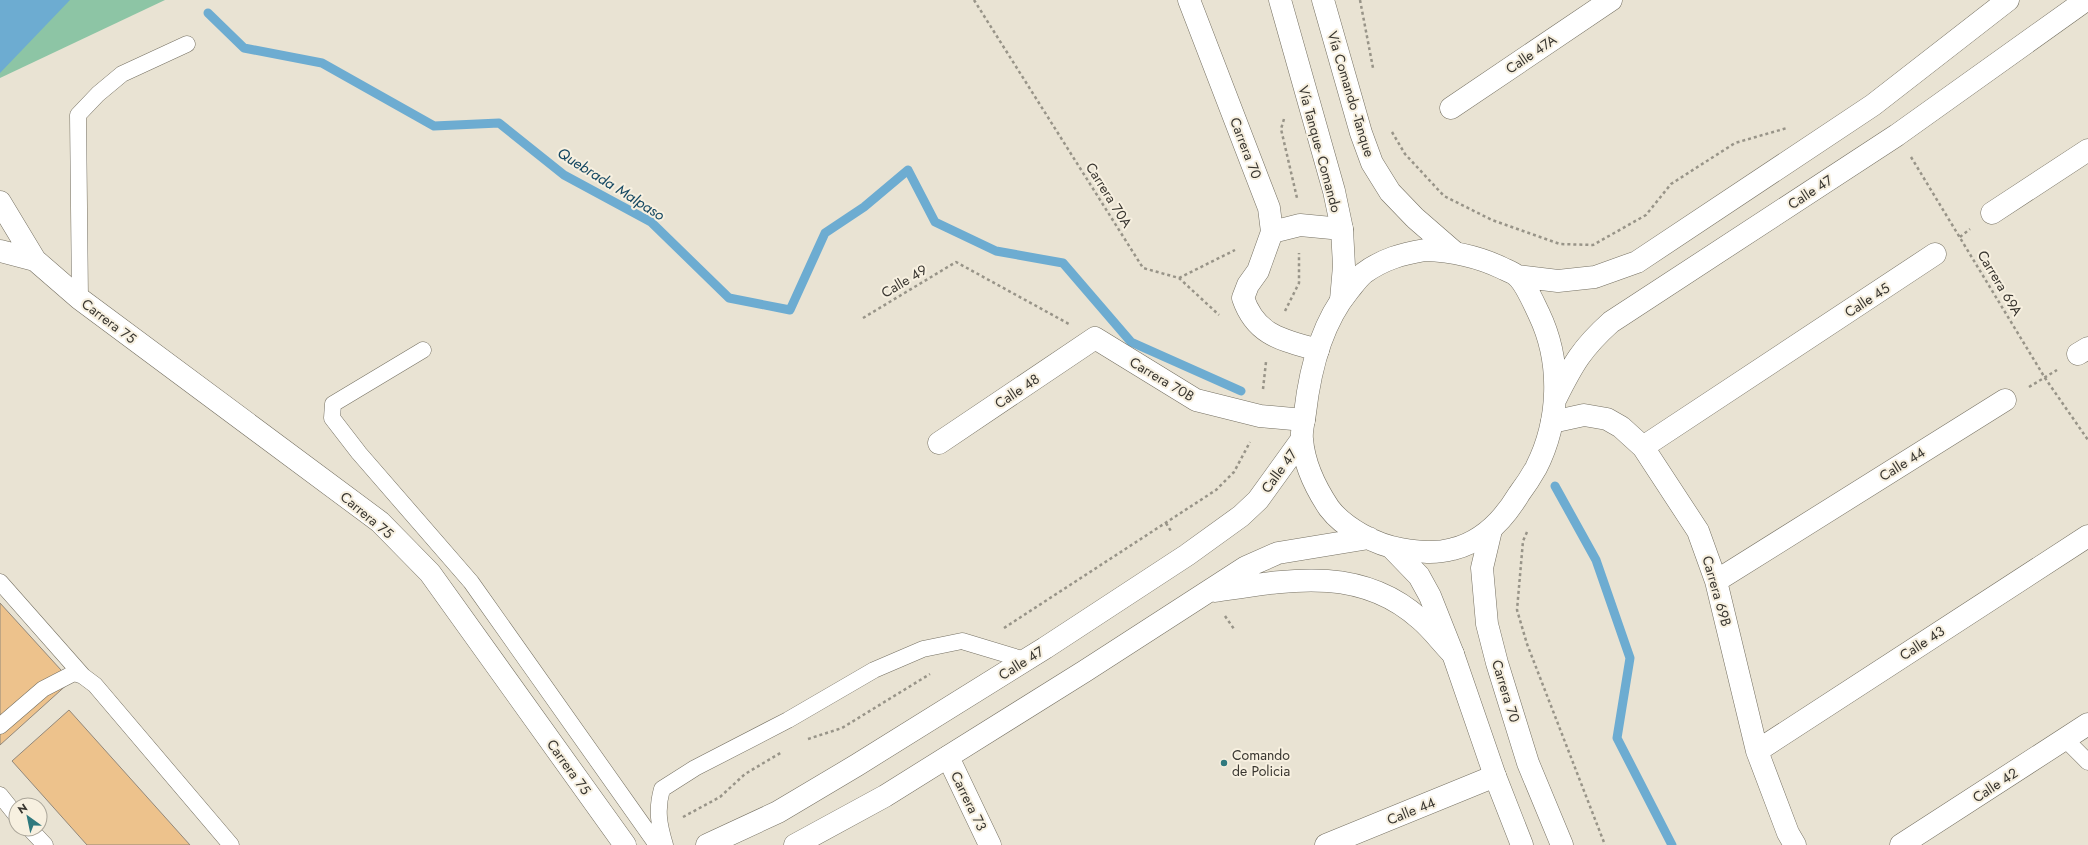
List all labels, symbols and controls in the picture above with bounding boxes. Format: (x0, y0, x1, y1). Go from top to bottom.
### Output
street label: Vía Comando -Tanque (1322, 29, 1380, 159)
street label: Calle 47A (1502, 29, 1561, 78)
street label: Vía Tanque- Comando (1293, 83, 1347, 215)
street label: Carrera 70 (1225, 114, 1267, 182)
water label: Quebrada Malpaso (553, 142, 669, 226)
street label: Carrera 70A (1081, 158, 1137, 232)
street label: Calle 47 (1784, 170, 1837, 214)
street label: Carrera 69A (1973, 247, 2028, 320)
street label: Calle 49 (877, 259, 931, 303)
street label: Calle 45 (1840, 278, 1894, 322)
street label: Carrera 75 (77, 294, 141, 348)
street label: Carrera 70B (1126, 352, 1198, 406)
street label: Calle 48 (991, 369, 1043, 413)
street label: Calle 44 (1875, 442, 1929, 486)
street label: Calle 47 (1256, 444, 1302, 497)
street label: Carrera 75 (336, 487, 398, 543)
street label: Carrera 69B (1697, 553, 1737, 629)
street label: Calle 43 (1896, 621, 1949, 665)
street label: Calle 47 (995, 641, 1048, 685)
street label: Carrera 70 (1487, 657, 1525, 725)
street label: Carrera 75 (542, 735, 596, 799)
place label: Comando de Policia (1232, 745, 1290, 781)
marker: Comando de Policia (1219, 758, 1229, 768)
street label: Calle 42 (1968, 763, 2022, 807)
street label: Carrera 73 (946, 768, 992, 834)
street label: Calle 44 (1384, 792, 1438, 830)
north arrow (8, 797, 48, 837)
text: N (15, 800, 31, 818)

